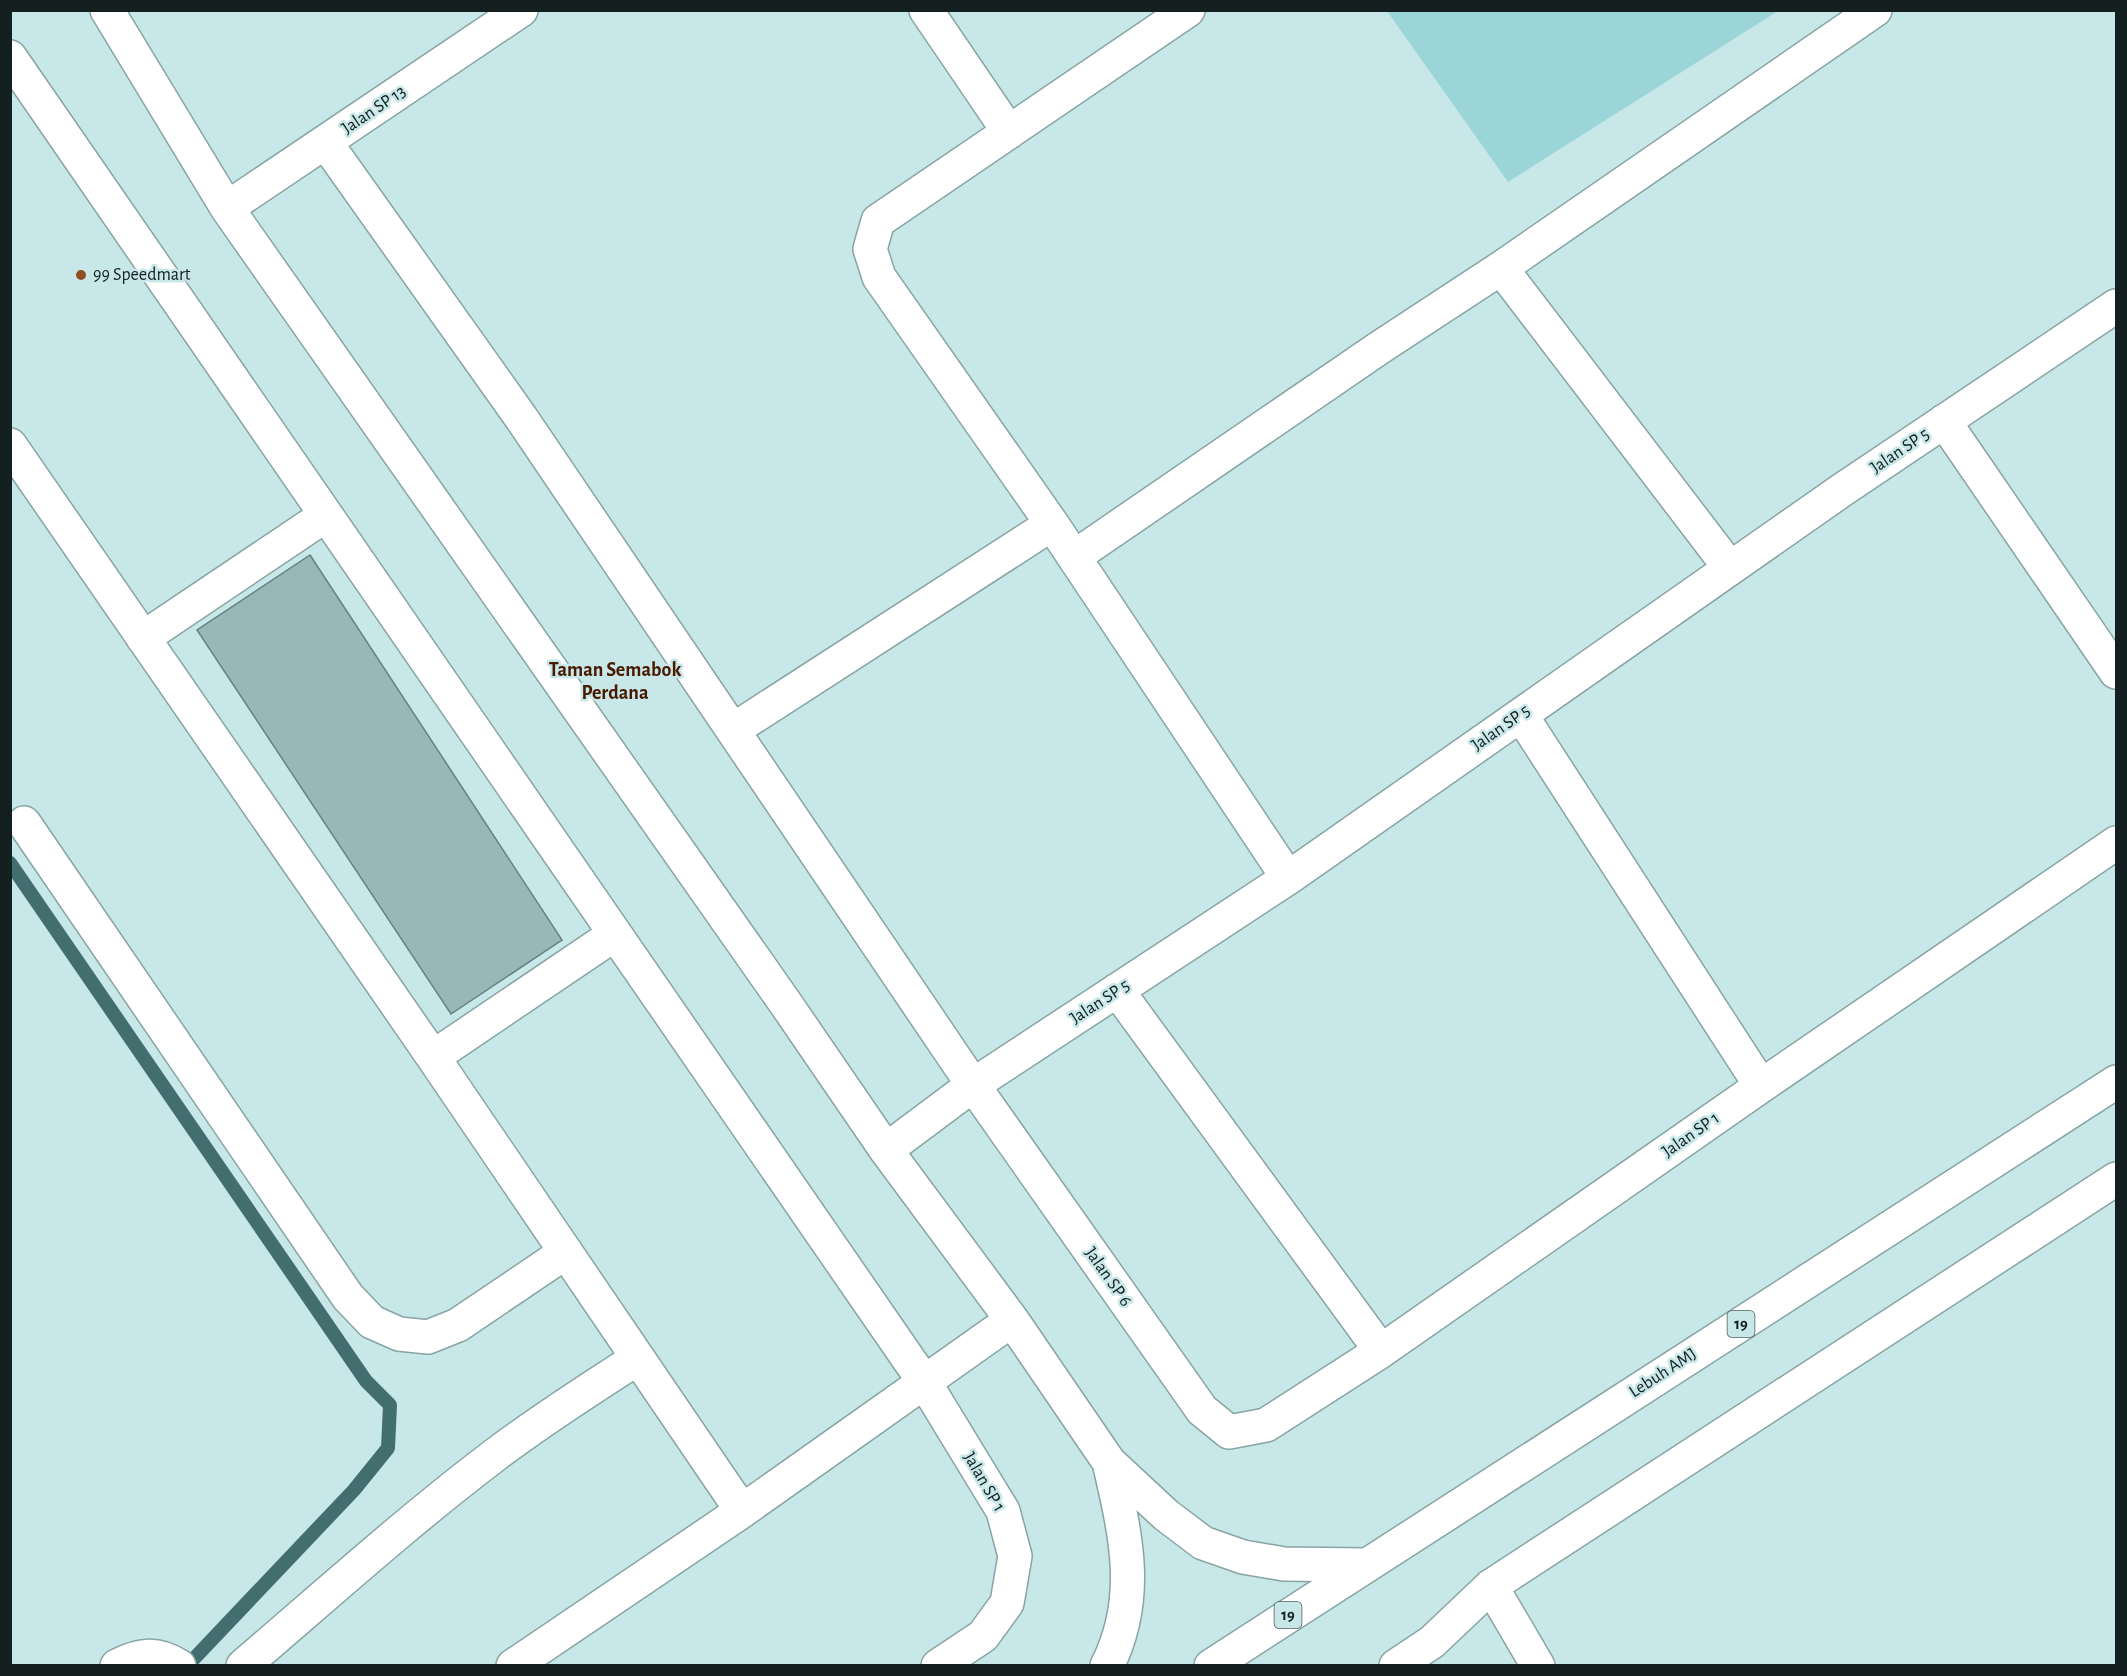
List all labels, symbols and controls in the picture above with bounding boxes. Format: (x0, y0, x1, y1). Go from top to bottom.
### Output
street label: Jalan SP 13 (339, 82, 409, 138)
place label: 99 Speedmart (93, 266, 191, 284)
marker: 99 Speedmart (74, 268, 88, 282)
street label: Jalan SP 5 (1867, 425, 1933, 477)
district label: Taman Semabok Perdana (549, 660, 681, 703)
street label: Jalan SP 5 (1469, 701, 1533, 755)
street label: Jalan SP 5 (1067, 976, 1133, 1028)
street label: Jalan SP 1 (1659, 1109, 1723, 1161)
street label: Jalan SP 6 (1081, 1244, 1135, 1310)
road number: 19 (1728, 1311, 1754, 1337)
street label: Lebuh AMJ (1626, 1345, 1700, 1401)
street label: Jalan SP 1 (960, 1449, 1008, 1515)
road number: 19 (1274, 1602, 1302, 1628)

